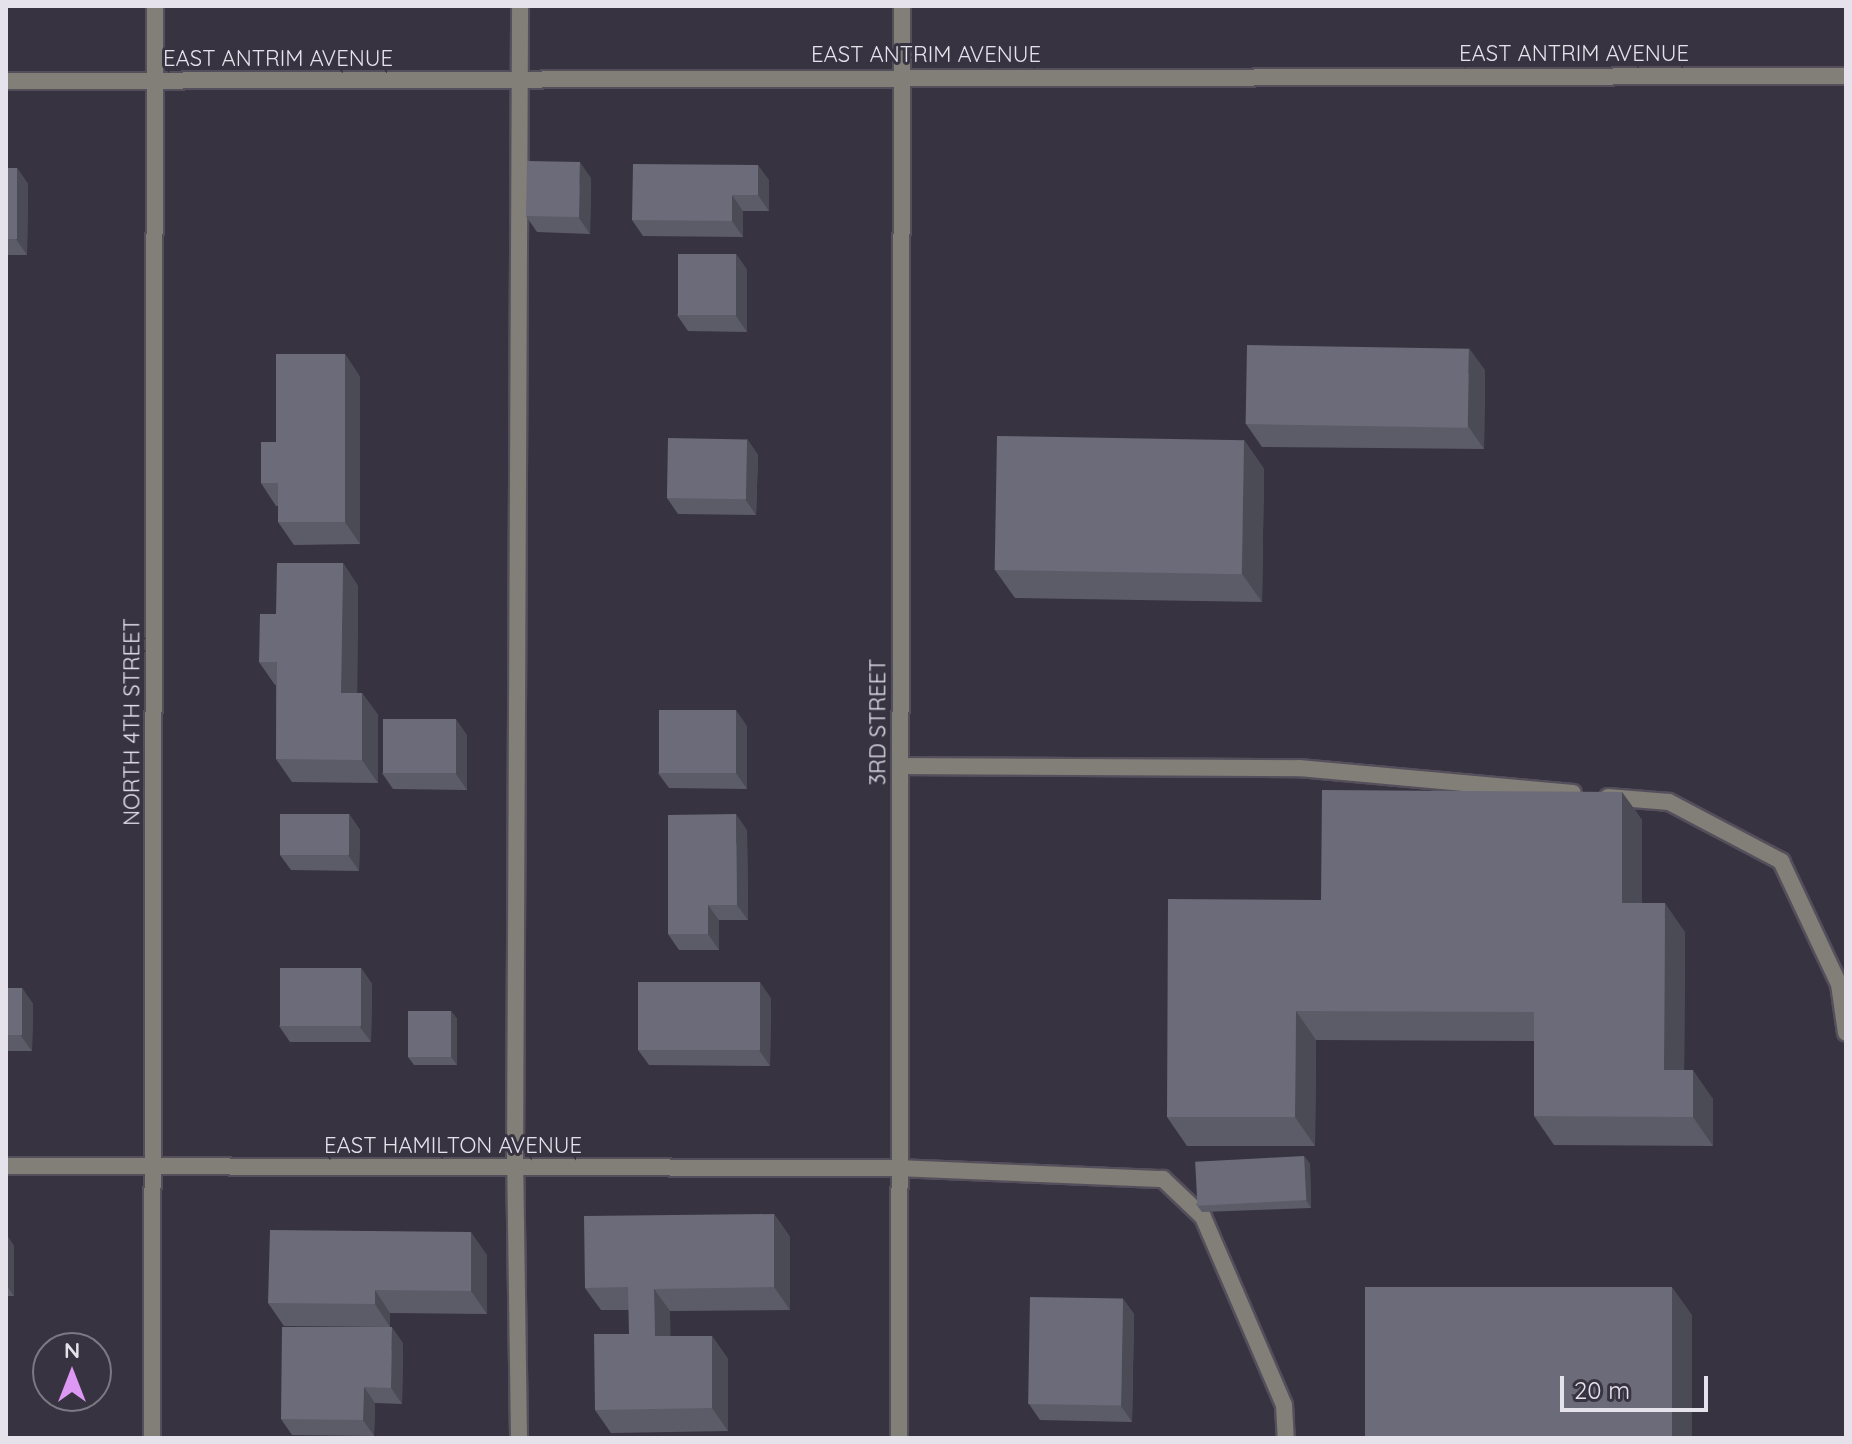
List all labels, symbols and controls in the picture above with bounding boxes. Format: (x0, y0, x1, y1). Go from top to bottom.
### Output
street label: EAST ANTRIM AVENUE (1459, 41, 1689, 67)
street label: EAST ANTRIM AVENUE (811, 42, 1041, 68)
street label: EAST ANTRIM AVENUE (163, 46, 393, 72)
street label: NORTH 4TH STREET (119, 618, 145, 826)
street label: 3RD STREET (865, 659, 891, 785)
street label: EAST HAMILTON AVENUE (324, 1133, 582, 1159)
north arrow (32, 1332, 112, 1412)
text: N (64, 1336, 80, 1364)
scale bar (1564, 1360, 1712, 1410)
text: 20 m (1574, 1375, 1630, 1405)

